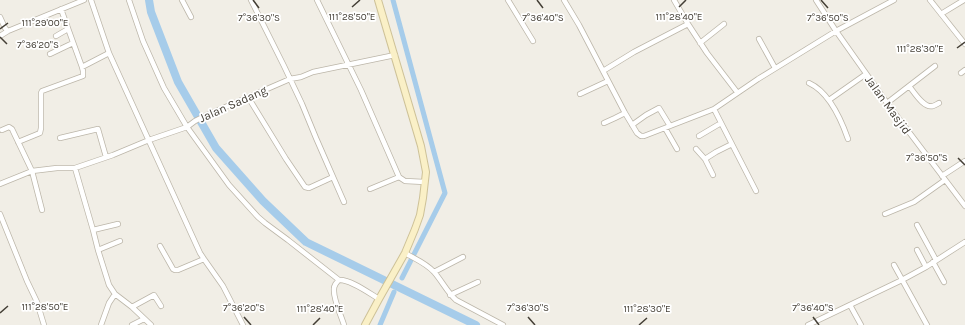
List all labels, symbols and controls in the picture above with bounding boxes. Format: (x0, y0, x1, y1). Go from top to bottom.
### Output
text: 111°28'50"E (329, 11, 375, 23)
text: 111°28'40"E (656, 11, 702, 23)
text: 7°36'30"S (238, 12, 280, 24)
text: 7°36'40"S (522, 12, 564, 24)
text: 7°36'50"S (807, 12, 849, 24)
text: 111°29'00"E (22, 17, 68, 29)
text: 7°36'20"S (17, 39, 59, 51)
text: 111°28'30"E (896, 43, 944, 55)
street label: Jalan Masjid (862, 73, 914, 137)
street label: Jalan Sadang (197, 83, 269, 125)
text: 7°36'50"S (906, 152, 948, 164)
text: 111°28'50"E (22, 301, 68, 313)
text: 7°36'20"S (223, 302, 265, 314)
text: 7°36'30"S (507, 302, 549, 314)
text: 7°36'40"S (792, 302, 834, 314)
text: 111°28'40"E (297, 303, 343, 315)
text: 111°28'30"E (623, 303, 671, 315)

